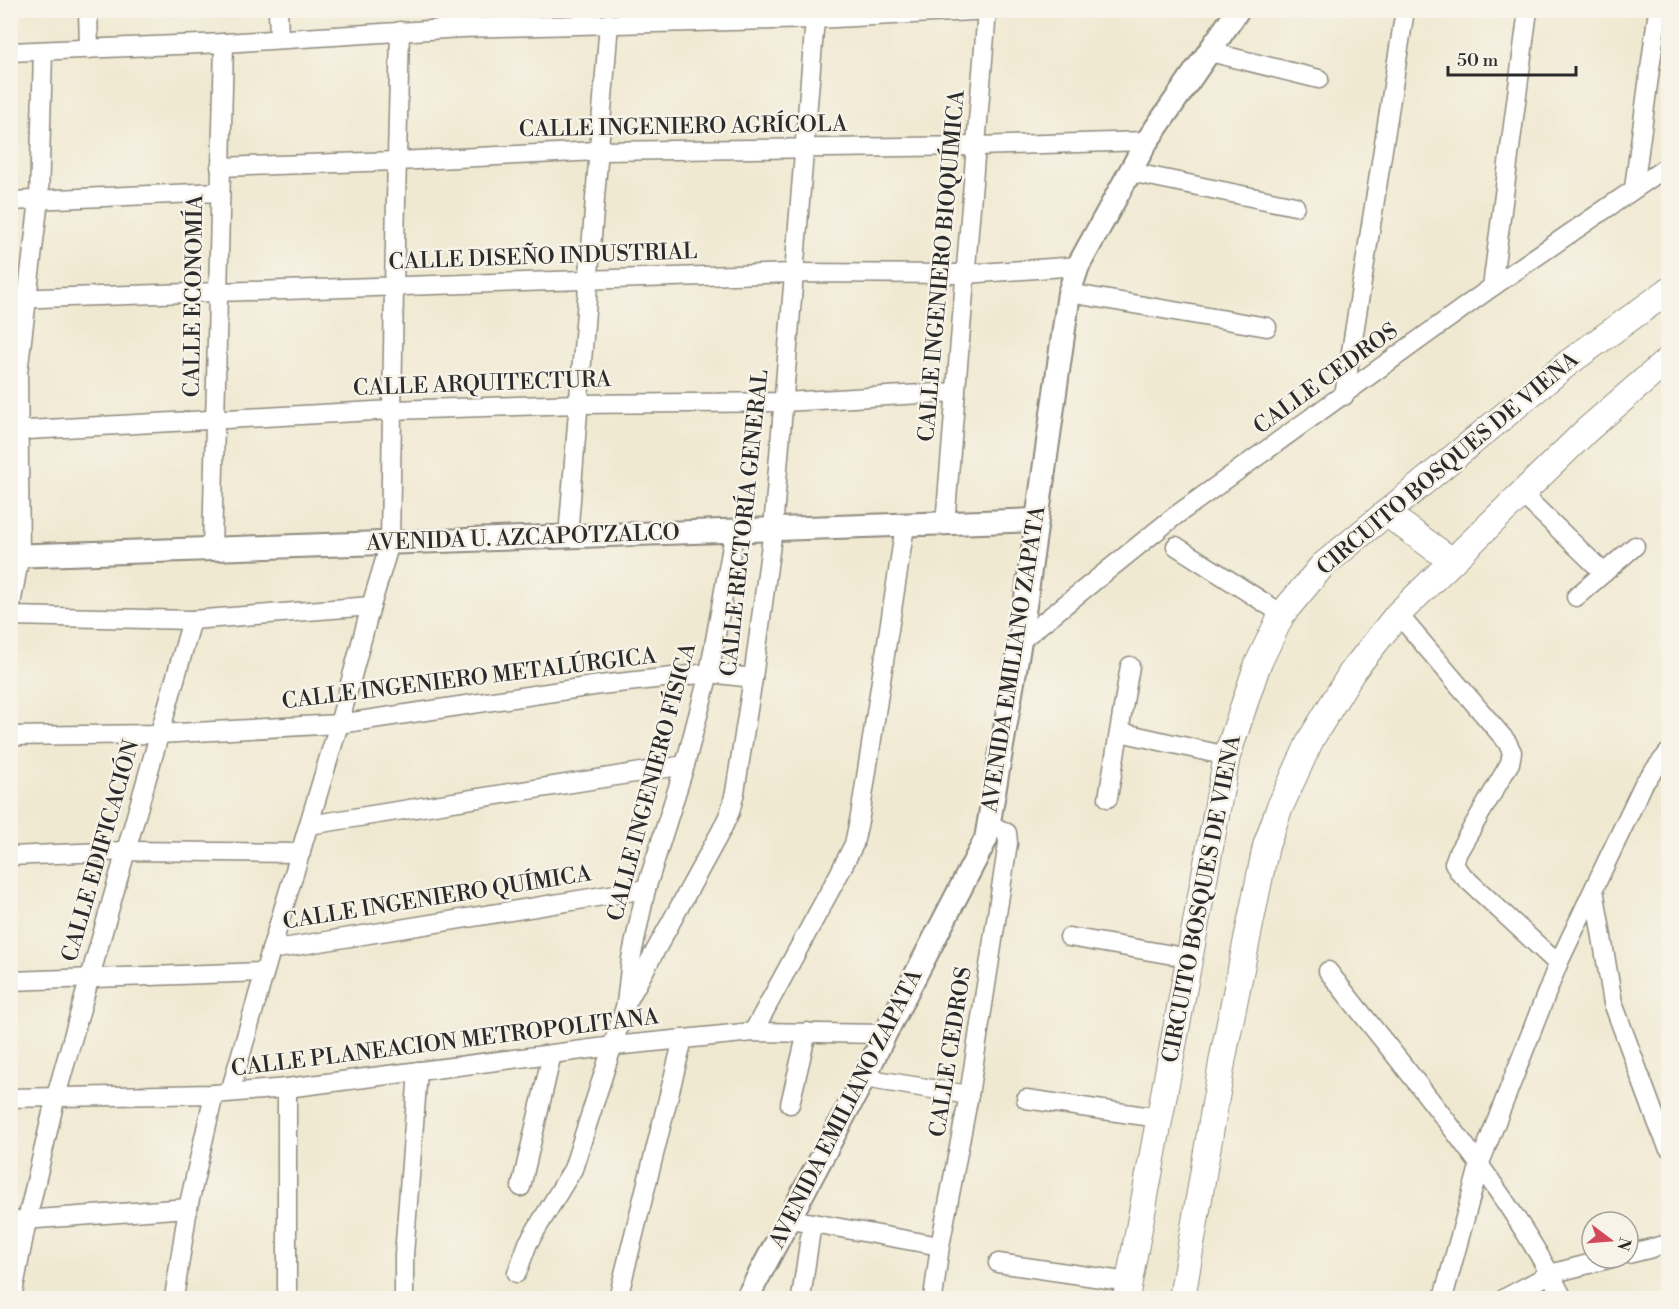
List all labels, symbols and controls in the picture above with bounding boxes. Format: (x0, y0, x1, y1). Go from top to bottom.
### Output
scale bar (1448, 39, 1576, 77)
text: 50 m (1457, 49, 1499, 72)
street label: CALLE INGENIERO BIOQUÍMICA (912, 88, 971, 443)
street label: CALLE INGENIERO AGRÍCOLA (519, 110, 848, 143)
street label: CALLE ECONOMÍA (178, 194, 209, 398)
street label: CALLE DISEÑO INDUSTRIAL (388, 237, 698, 276)
street label: CALLE CEDROS (1249, 318, 1403, 440)
street label: CIRCUITO BOSQUES DE VIENA (1312, 346, 1585, 581)
street label: CALLE ARQUITECTURA (353, 366, 612, 402)
street label: CALLE RECTORÍA GENERAL (714, 368, 775, 678)
street label: AVENIDA EMILIANO ZAPATA (976, 503, 1052, 815)
street label: AVENIDA U. AZCAPOTZALCO (365, 519, 680, 557)
street label: CALLE INGENIERO FÍSICA (601, 639, 702, 924)
street label: CALLE INGENIERO METALÚRGICA (280, 641, 659, 715)
street label: CIRCUITO BOSQUES DE VIENA (1157, 732, 1247, 1065)
street label: CALLE EDIFICACIÓN (54, 736, 146, 965)
street label: CALLE INGENIERO QUÍMICA (281, 859, 594, 936)
street label: AVENIDA EMILIANO ZAPATA (763, 964, 929, 1254)
street label: CALLE CEDROS (924, 965, 978, 1139)
street label: CALLE PLANEACION METROPOLITANA (230, 1003, 661, 1083)
north arrow (1580, 1210, 1640, 1270)
text: N (1612, 1235, 1635, 1253)

